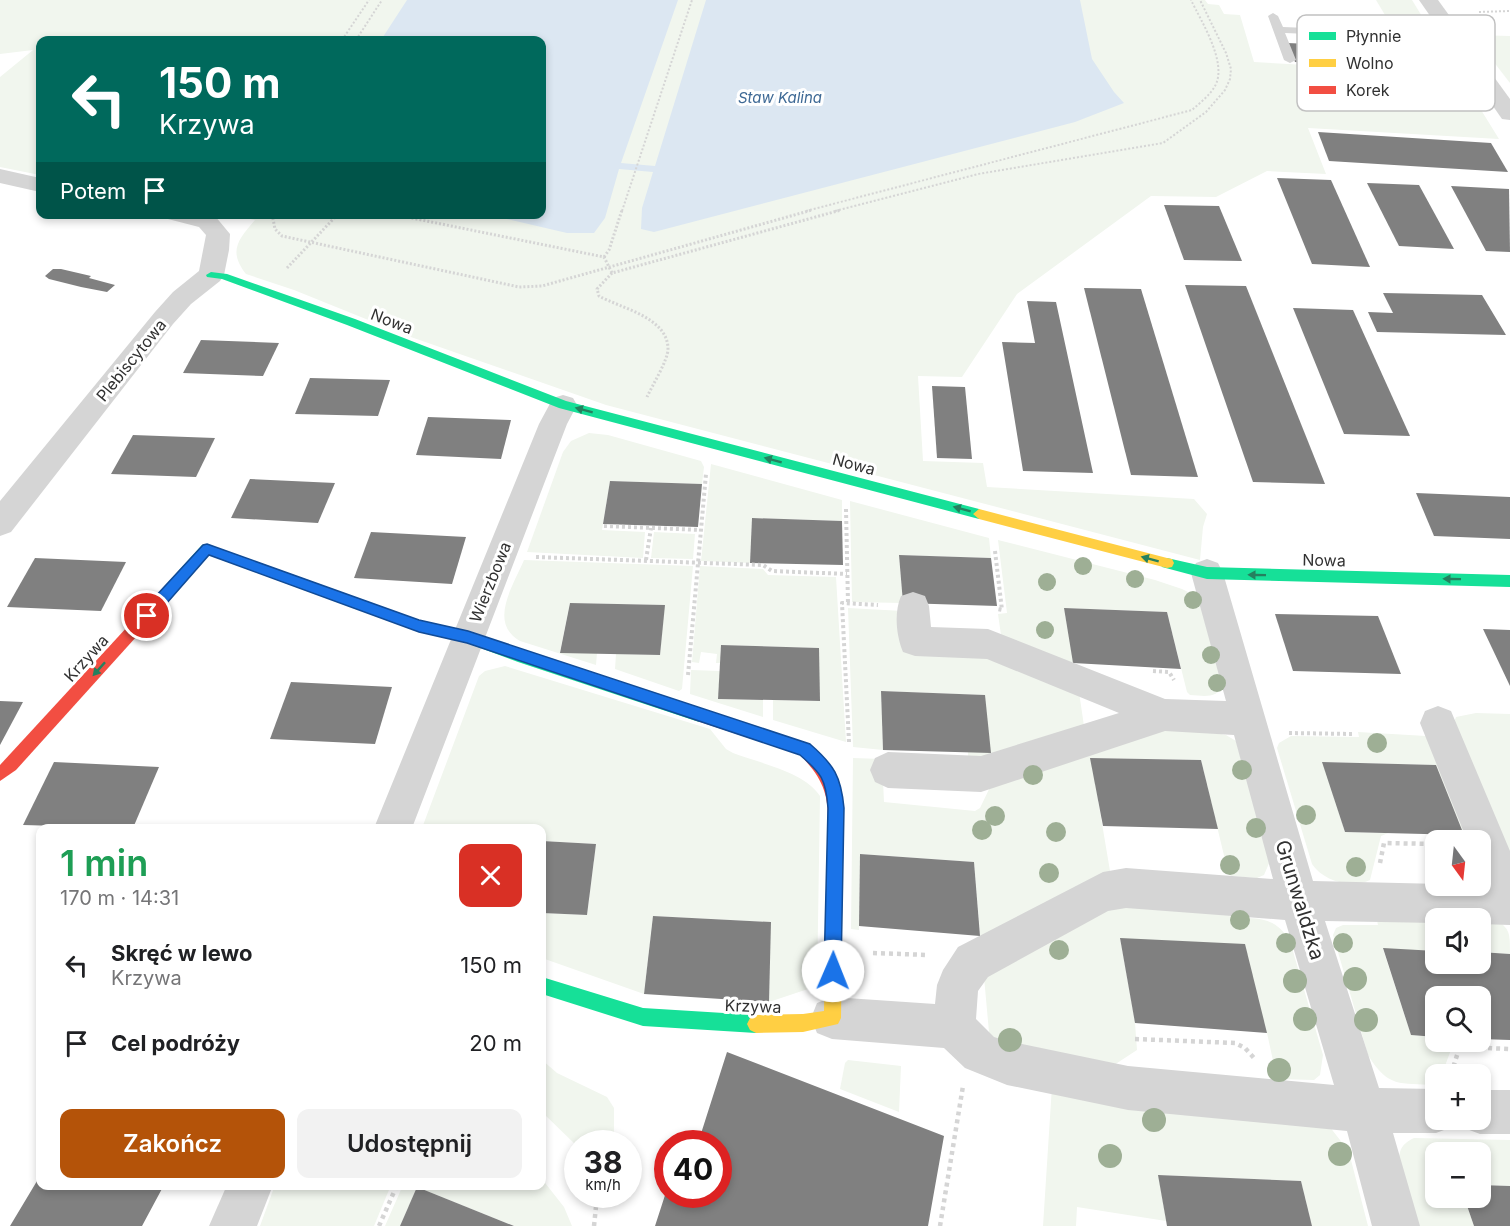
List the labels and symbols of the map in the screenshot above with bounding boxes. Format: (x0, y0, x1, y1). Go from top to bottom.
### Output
legend (1297, 15, 1495, 111)
text: Płynnie (1346, 26, 1401, 46)
text: Wolno (1346, 53, 1393, 73)
text: Korek (1346, 80, 1390, 100)
water label: Staw Kalina (738, 88, 822, 107)
street label: Nowa (368, 304, 416, 338)
street label: Plebiscytowa (92, 315, 170, 405)
one-way arrow (575, 405, 594, 415)
street label: Nowa (830, 449, 878, 479)
one-way arrow (764, 454, 782, 464)
one-way arrow (952, 504, 971, 514)
street label: Wierzbowa (465, 539, 515, 625)
street label: Nowa (1302, 550, 1346, 570)
one-way arrow (1141, 553, 1159, 563)
one-way arrow (1247, 570, 1266, 579)
one-way arrow (1442, 575, 1461, 584)
pin (121, 590, 172, 641)
street label: Krzywa (60, 630, 112, 686)
one-way arrow (93, 661, 106, 676)
north arrow (1425, 830, 1491, 896)
street label: Grunwaldzka (1270, 837, 1330, 963)
position arrow (801, 939, 865, 1003)
street label: Krzywa (724, 995, 782, 1017)
speed limit sign: 40 (654, 1130, 732, 1208)

